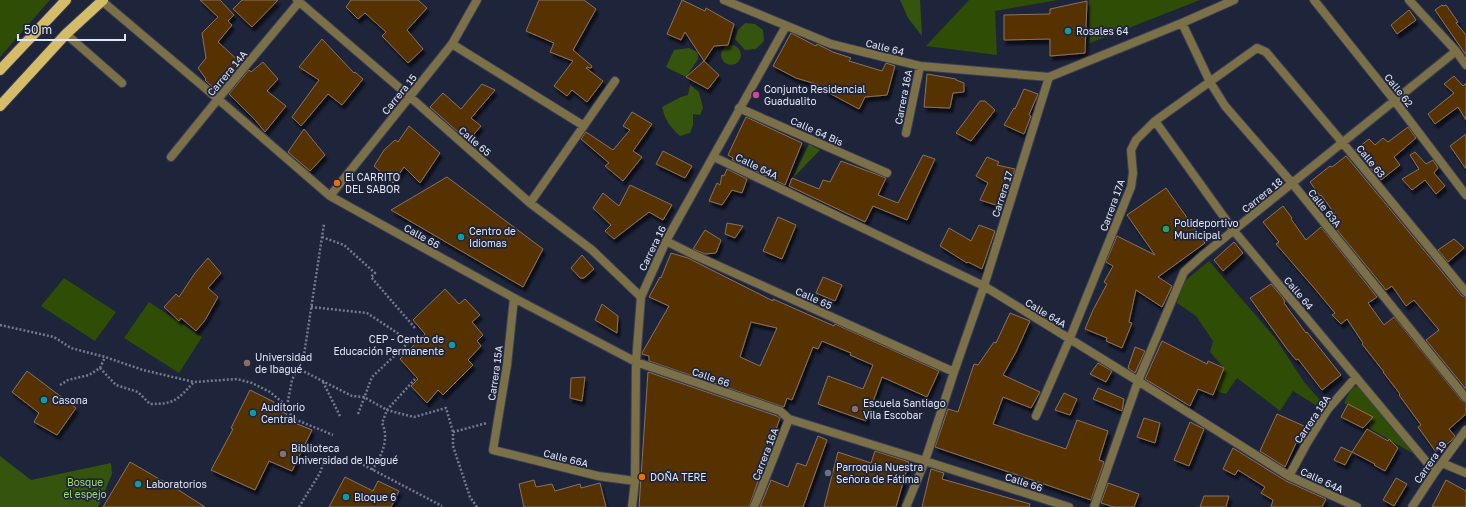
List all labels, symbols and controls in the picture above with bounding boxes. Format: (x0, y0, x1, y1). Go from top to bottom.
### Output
scale bar (18, 16, 125, 42)
text: 50 m (24, 22, 52, 37)
place label: Rosales 64 (1076, 25, 1129, 37)
marker: Rosales 64 (1063, 26, 1073, 36)
street label: Calle 64 (865, 36, 905, 58)
street label: Carrera 14A (205, 48, 250, 98)
street label: Carrera 16A (892, 68, 914, 125)
street label: Carrera 15 (379, 71, 419, 117)
street label: Calle 62 (1382, 71, 1416, 109)
place label: Conjunto Residencial Guadualito (764, 83, 866, 107)
marker: Conjunto Residencial Guadualito (751, 90, 761, 100)
street label: Calle 64 Bis (789, 114, 845, 148)
street label: Calle 65 (456, 124, 494, 158)
street label: Calle 63 (1354, 142, 1388, 180)
street label: Calle 64A (734, 151, 781, 182)
street label: Carrera 17 (989, 169, 1015, 219)
place label: El CARRITO DEL SABOR (345, 171, 400, 195)
street label: Carrera 18 (1239, 175, 1285, 215)
street label: Carrera 17A (1097, 177, 1127, 233)
marker: El CARRITO DEL SABOR (332, 178, 342, 188)
street label: Calle 63A (1306, 186, 1344, 230)
place label: Polideportivo Municipal (1174, 217, 1239, 241)
street label: Calle 66 (402, 221, 442, 251)
street label: Carrera 16 (636, 223, 668, 273)
marker: Polideportivo Municipal (1161, 224, 1171, 234)
place label: Centro de Idiomas (469, 225, 516, 249)
marker: Centro de Idiomas (456, 232, 466, 242)
street label: Calle 64 (1282, 274, 1316, 312)
street label: Calle 65 (794, 285, 834, 311)
street label: Calle 64A (1023, 296, 1069, 330)
place label: CEP - Centro de Educación Permanente (333, 333, 444, 357)
marker: CEP - Centro de Educación Permanente (447, 340, 457, 350)
street label: Carrera 15A (485, 345, 505, 401)
place label: Universidad de Ibagué (255, 351, 312, 375)
marker: Universidad de Ibagué (242, 358, 252, 368)
street label: Calle 66 (691, 365, 731, 389)
street label: Carrera 18A (1291, 392, 1333, 445)
place label: Casona (52, 394, 88, 406)
marker: Casona (39, 395, 49, 405)
place label: Escuela Santiago Vila Escobar (863, 397, 946, 421)
place label: Auditorio Central (261, 401, 305, 425)
marker: Escuela Santiago Vila Escobar (850, 404, 860, 414)
marker: Auditorio Central (248, 408, 258, 418)
street label: Carrera 16A (749, 426, 781, 482)
street label: Carrera 19 (1411, 439, 1449, 485)
place label: Biblioteca Universidad de Ibagué (291, 442, 398, 466)
street label: Calle 66A (542, 447, 590, 469)
marker: Biblioteca Universidad de Ibagué (278, 449, 288, 459)
place label: Parroquia Nuestra Señora de Fátima (836, 461, 923, 485)
street label: Calle 64A (1299, 465, 1346, 495)
marker: Parroquia Nuestra Señora de Fátima (823, 468, 833, 478)
street label: Calle 66 (1004, 470, 1044, 494)
place label: DOÑA TERE (650, 471, 706, 483)
marker: DOÑA TERE (637, 472, 647, 482)
park label: Bosque el espejo (63, 476, 107, 500)
place label: Laboratorios (146, 478, 207, 490)
marker: Laboratorios (133, 479, 143, 489)
place label: Bloque 6 (354, 491, 396, 503)
marker: Bloque 6 (341, 492, 351, 502)

